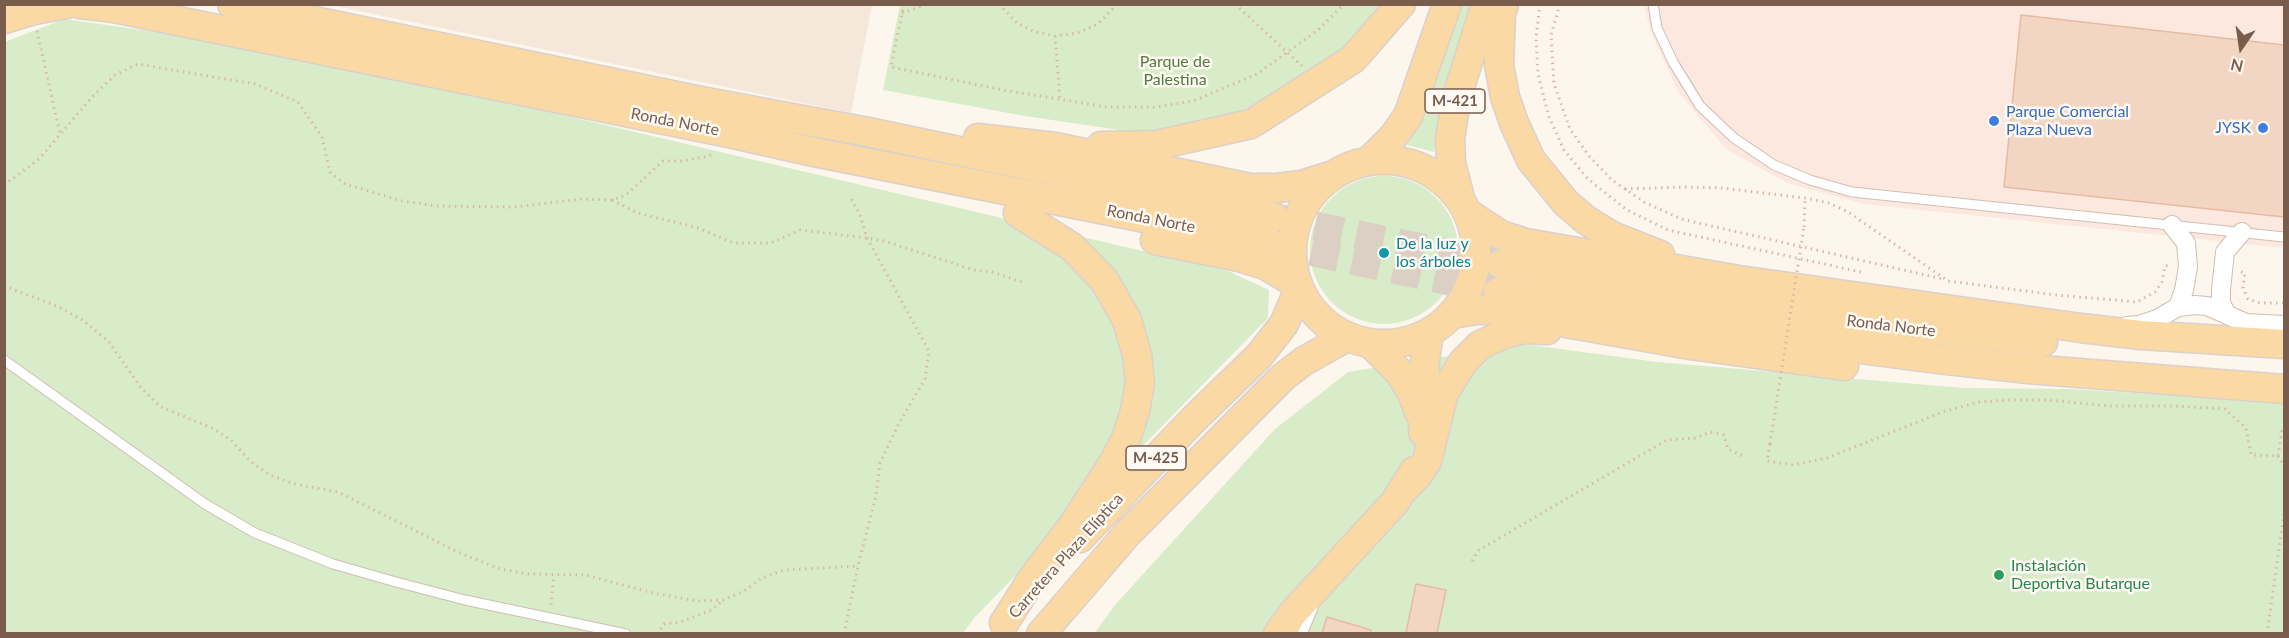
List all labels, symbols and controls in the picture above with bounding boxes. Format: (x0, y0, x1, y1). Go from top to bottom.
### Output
north arrow (2211, 18, 2271, 78)
park label: Parque de Palestina (1140, 52, 1210, 90)
text: N (2229, 55, 2245, 77)
road number: M-421 (1425, 89, 1485, 113)
place label: Parque Comercial Plaza Nueva (2006, 102, 2129, 140)
street label: Ronda Norte (629, 104, 721, 140)
marker: Parque Comercial Plaza Nueva (1987, 114, 2001, 128)
place label: JYSK (2215, 118, 2251, 138)
marker: JYSK (2256, 121, 2270, 135)
street label: Ronda Norte (1105, 201, 1197, 237)
place label: De la luz y los árboles (1396, 234, 1471, 272)
marker: De la luz y los árboles (1377, 246, 1391, 260)
street label: Ronda Norte (1845, 311, 1937, 341)
road number: M-425 (1126, 446, 1186, 470)
street label: Carretera Plaza Elíptica (1005, 489, 1127, 623)
place label: Instalación Deportiva Butarque (2011, 556, 2150, 594)
marker: Instalación Deportiva Butarque (1992, 568, 2006, 582)

